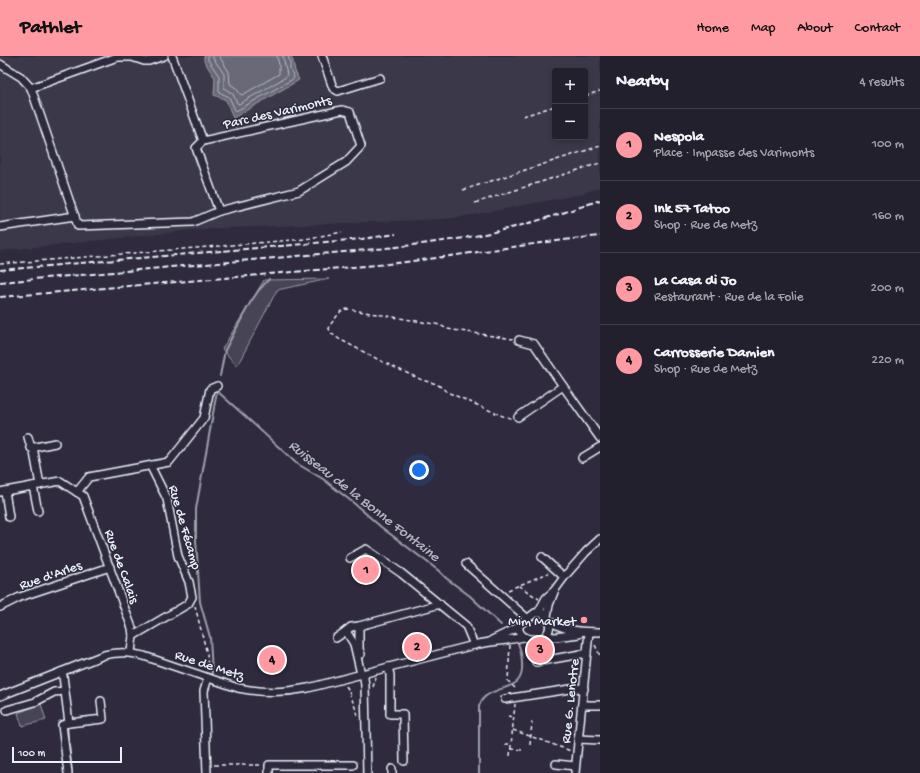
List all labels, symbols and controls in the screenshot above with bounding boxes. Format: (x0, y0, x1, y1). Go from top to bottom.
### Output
text: Pathlet (20, 17, 81, 40)
text: Home (697, 20, 729, 37)
text: Map (751, 20, 775, 37)
text: About (797, 20, 833, 37)
text: Contact (855, 20, 900, 37)
map controls (552, 68, 588, 140)
button: + (552, 68, 588, 104)
text: Nearby (616, 72, 669, 92)
text: 4 results (860, 75, 904, 90)
street label: Parc des Varimonts (221, 93, 334, 134)
button: − (552, 104, 588, 140)
text: Nespola (654, 128, 704, 146)
text: 1 (626, 137, 632, 152)
text: 100 m (872, 137, 904, 152)
text: Place · Impasse des Varimonts (654, 146, 814, 161)
text: Ink 57 Tatoo (654, 200, 730, 218)
text: 2 (626, 209, 632, 224)
text: 160 m (872, 209, 904, 224)
text: Shop · Rue de Metz (654, 218, 757, 233)
text: La Casa di Jo (654, 272, 737, 290)
text: 3 (626, 281, 632, 296)
text: 200 m (871, 281, 904, 296)
text: Restaurant · Rue de la Folie (654, 290, 804, 305)
text: Carrosserie Damien (654, 344, 774, 362)
text: 4 (626, 353, 632, 368)
text: 220 m (872, 353, 904, 368)
text: Shop · Rue de Metz (654, 362, 757, 377)
water label: Ruisseau de la Bonne Fontaine (284, 437, 444, 567)
your location (409, 460, 429, 480)
street label: Rue de Fécamp (163, 484, 204, 572)
street label: Rue de Calais (99, 527, 142, 607)
pin: 1 (353, 555, 379, 585)
street label: Rue d'Arles (17, 557, 85, 595)
place label: Mim Market (508, 614, 577, 631)
marker: Mim Market (579, 615, 589, 625)
pin: 2 (404, 632, 430, 662)
pin: 3 (527, 635, 553, 665)
pin: 4 (259, 645, 285, 675)
street label: Rue de Metz (172, 647, 247, 686)
street label: Rue G. Lenotre (559, 657, 584, 744)
scale bar (12, 745, 122, 764)
text: 100 m (18, 748, 45, 760)

